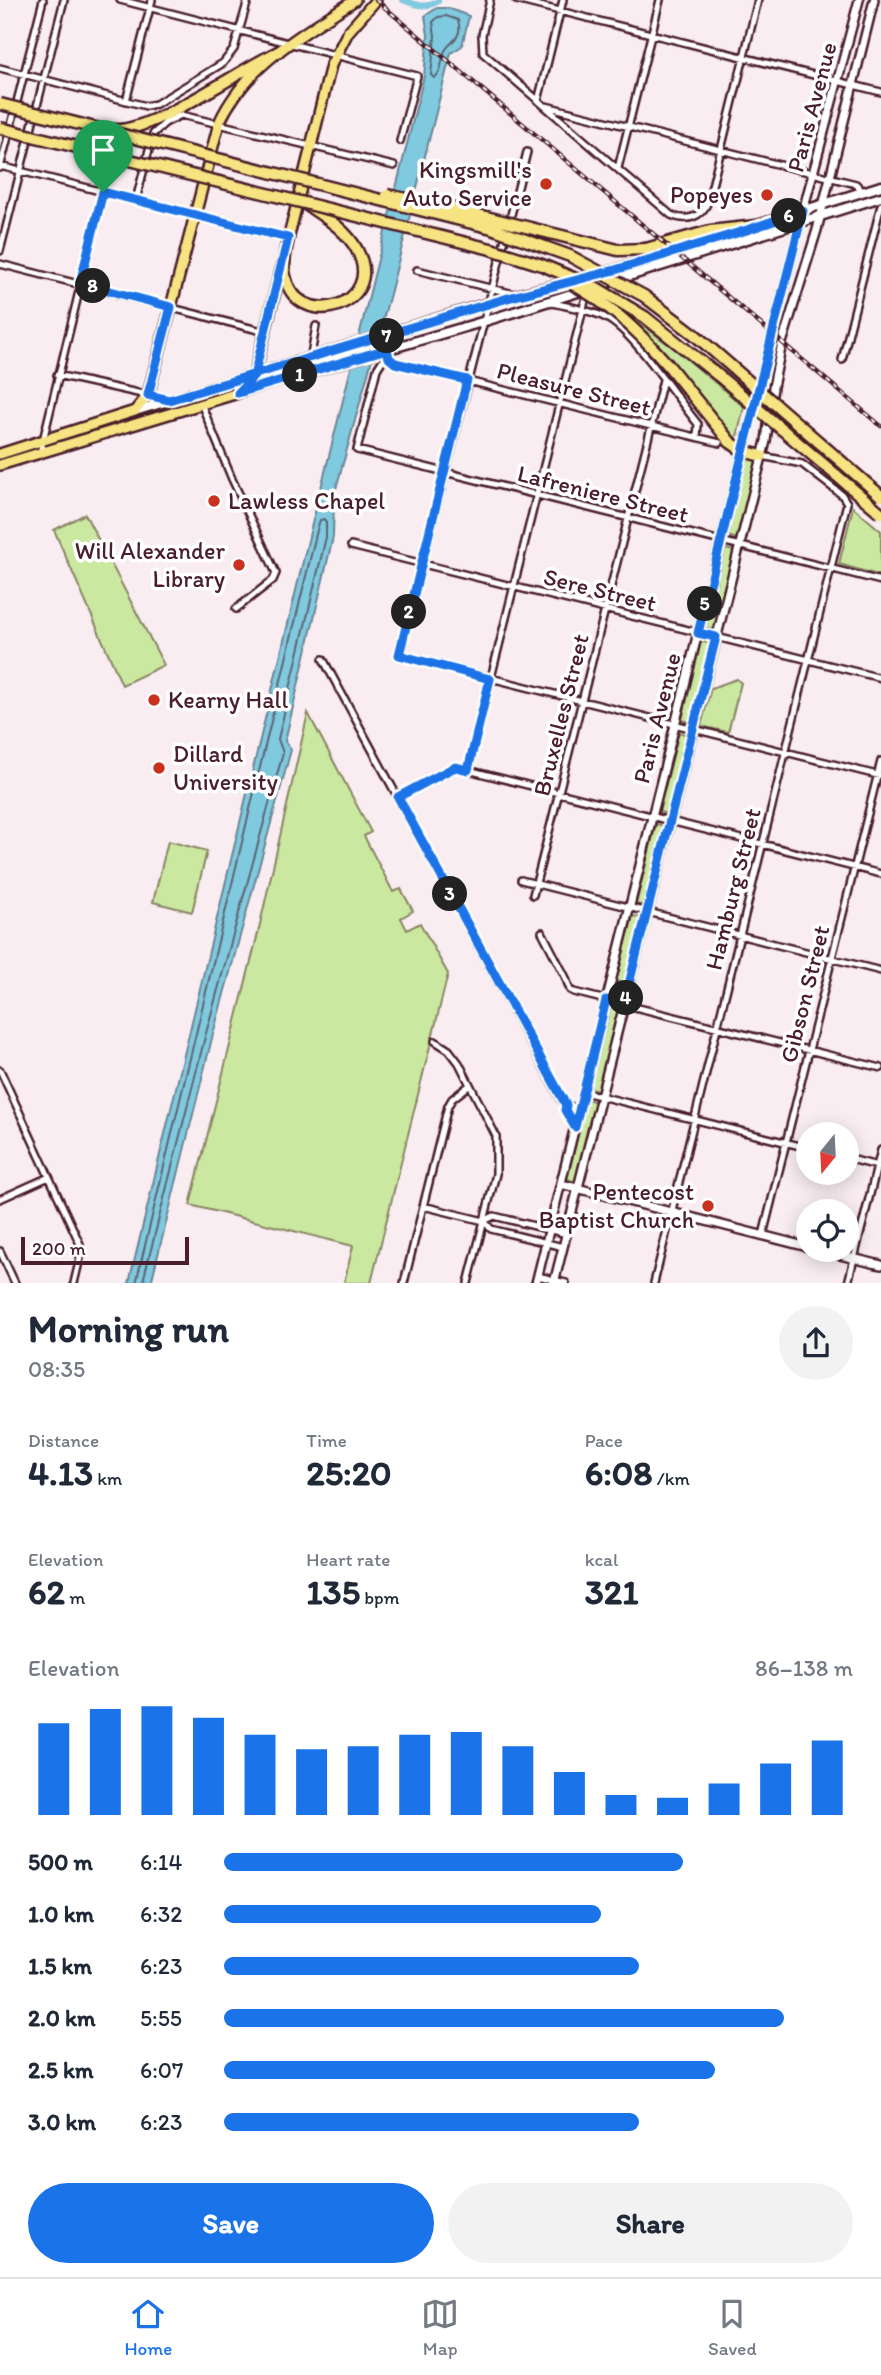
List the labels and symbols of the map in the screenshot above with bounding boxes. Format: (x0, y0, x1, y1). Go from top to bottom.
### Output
street label: Paris Avenue (780, 39, 843, 175)
pin (73, 120, 133, 192)
place label: Kingsmill's Auto Service (403, 155, 532, 212)
marker: Kingsmill's Auto Service (538, 176, 554, 192)
place label: Popeyes (670, 180, 753, 209)
marker: Popeyes (759, 187, 775, 203)
pin: 6 (772, 198, 806, 234)
pin: 8 (76, 268, 110, 304)
pin: 7 (370, 318, 404, 354)
street label: Pleasure Street (494, 355, 654, 422)
pin: 1 (282, 358, 318, 392)
street label: Lafreniere Street (514, 458, 692, 529)
place label: Lawless Chapel (228, 486, 385, 515)
marker: Lawless Chapel (206, 493, 222, 509)
place label: Will Alexander Library (75, 536, 225, 593)
marker: Will Alexander Library (231, 557, 247, 573)
street label: Sere Street (541, 561, 660, 618)
pin: 5 (688, 586, 722, 622)
pin: 2 (392, 594, 426, 630)
street label: Bruxelles Street (526, 631, 595, 799)
street label: Paris Avenue (626, 650, 687, 786)
place label: Kearny Hall (168, 685, 288, 714)
marker: Kearny Hall (146, 692, 162, 708)
place label: Dillard University (173, 739, 278, 796)
marker: Dillard University (151, 760, 167, 776)
street label: Hamburg Street (698, 805, 767, 973)
pin: 3 (433, 876, 468, 912)
street label: Gibson Street (773, 922, 836, 1066)
pin: 4 (608, 981, 644, 1016)
north arrow (796, 1122, 859, 1185)
place label: Pentecost Baptist Church (539, 1177, 694, 1234)
marker: Pentecost Baptist Church (700, 1198, 716, 1214)
scale bar (21, 1234, 189, 1266)

